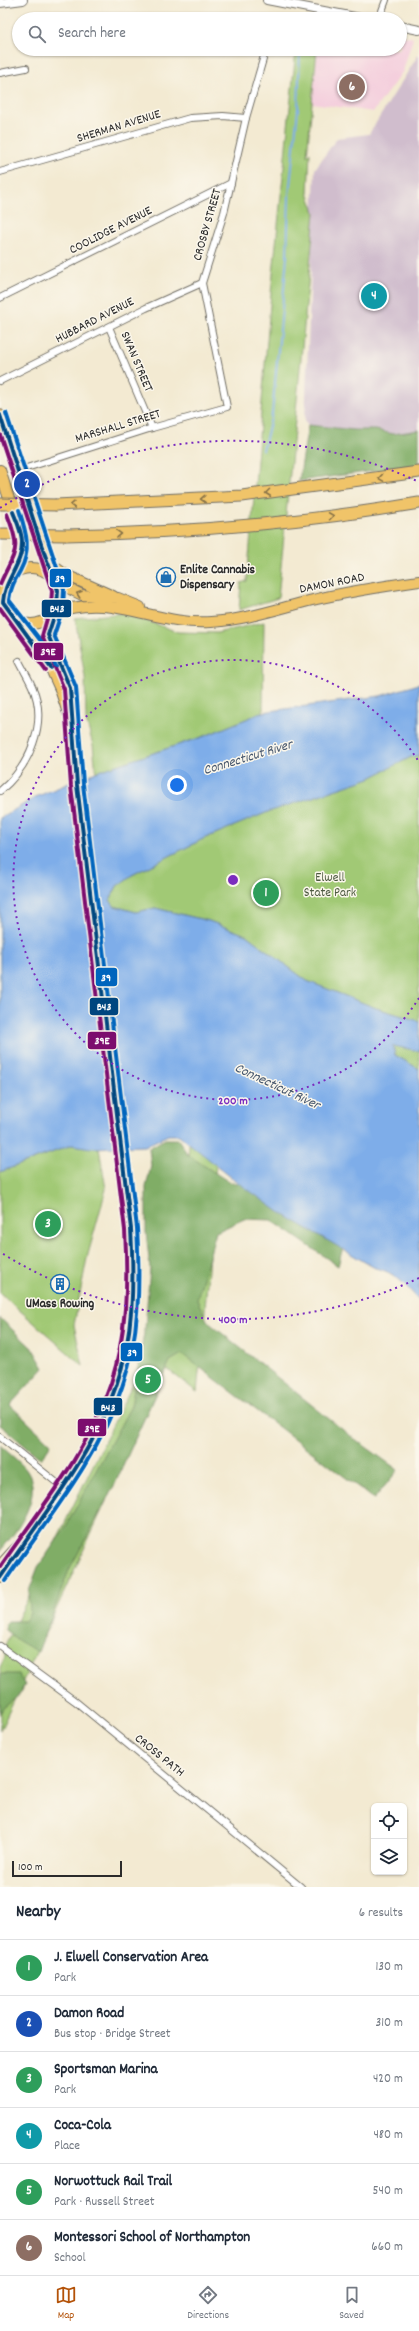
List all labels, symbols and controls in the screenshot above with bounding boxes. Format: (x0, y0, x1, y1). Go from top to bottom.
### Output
search box (12, 12, 407, 56)
icon: search (26, 23, 48, 45)
text: Search here (58, 23, 126, 45)
pin: 6 (339, 72, 365, 102)
street label: SHERMAN AVENUE (75, 105, 163, 149)
street label: CROSBY STREET (189, 187, 227, 263)
street label: COOLIDGE AVENUE (66, 202, 156, 260)
pin: 4 (361, 281, 387, 311)
street label: HUBBARD AVENUE (52, 293, 138, 349)
street label: SWAN STREET (115, 329, 157, 395)
street label: MARSHALL STREET (73, 405, 163, 449)
pin: 2 (14, 469, 40, 499)
one-way arrow (377, 473, 384, 482)
one-way arrow (265, 488, 271, 497)
one-way arrow (200, 495, 206, 503)
one-way arrow (70, 500, 76, 509)
one-way arrow (328, 512, 334, 521)
one-way arrow (116, 530, 122, 538)
place label: Enlite Cannabis Dispensary (180, 561, 256, 595)
shop icon: Enlite Cannabis Dispensary (155, 566, 177, 588)
line badge: 39 (49, 568, 72, 588)
street label: DAMON ROAD (298, 568, 366, 600)
text: 39 (55, 572, 65, 588)
one-way arrow (76, 590, 83, 598)
line badge: B43 (41, 599, 72, 618)
text: B43 (50, 602, 64, 618)
line badge: 39E (33, 642, 64, 661)
text: 39E (41, 645, 56, 661)
water label: Connecticut River (201, 734, 297, 781)
your location (167, 775, 187, 795)
park label: Elwell State Park (304, 869, 356, 903)
centre of rings (226, 873, 240, 887)
pin: 1 (253, 878, 279, 908)
line badge: 39 (95, 967, 118, 987)
text: 39 (101, 971, 111, 987)
line badge: B43 (89, 997, 119, 1016)
text: B43 (97, 1000, 111, 1016)
line badge: 39E (87, 1031, 117, 1050)
text: 39E (95, 1034, 110, 1050)
water label: Connecticut River (231, 1058, 325, 1116)
text: 200 m (218, 1093, 248, 1110)
pin: 3 (35, 1209, 61, 1239)
building icon: UMass Rowing (49, 1273, 71, 1295)
place label: UMass Rowing (26, 1295, 95, 1314)
text: 400 m (218, 1312, 248, 1329)
line badge: 39 (120, 1342, 143, 1362)
text: 39 (127, 1346, 137, 1362)
pin: 5 (135, 1365, 161, 1395)
line badge: B43 (93, 1397, 123, 1416)
text: B43 (101, 1401, 115, 1417)
line badge: 39E (77, 1418, 107, 1437)
text: 39E (85, 1422, 100, 1438)
street label: CROSS PATH (130, 1730, 188, 1782)
map controls (371, 1803, 407, 1875)
button: locate (371, 1803, 407, 1839)
button: layers (371, 1839, 407, 1875)
scale bar (12, 1859, 122, 1878)
text: 100 m (18, 1860, 42, 1876)
text: Nearby (16, 1901, 60, 1925)
text: 6 results (359, 1904, 403, 1923)
text: J. Elwell Conservation Area (54, 1947, 208, 1969)
text: 1 (28, 1958, 30, 1977)
text: 130 m (375, 1958, 403, 1977)
text: Park (54, 1969, 76, 1988)
text: Damon Road (54, 2003, 124, 2025)
text: 2 (26, 2014, 32, 2033)
text: 310 m (375, 2014, 403, 2033)
text: Bus stop · Bridge Street (54, 2025, 171, 2044)
text: Sportsman Marina (54, 2059, 157, 2081)
text: 3 (26, 2070, 32, 2089)
text: 420 m (373, 2070, 403, 2089)
text: Park (54, 2081, 76, 2100)
text: Coca-Cola (54, 2115, 111, 2137)
text: 4 (26, 2126, 32, 2145)
text: 480 m (373, 2126, 403, 2145)
text: Place (54, 2137, 80, 2156)
text: Norwottuck Rail Trail (54, 2171, 172, 2193)
text: 5 (26, 2182, 32, 2201)
text: 540 m (373, 2182, 403, 2201)
text: Park · Russell Street (54, 2193, 154, 2212)
text: Montessori School of Northampton (54, 2227, 250, 2249)
text: 6 (26, 2238, 32, 2257)
text: 660 m (371, 2238, 403, 2257)
text: School (54, 2249, 86, 2268)
tab: Map (55, 2284, 77, 2324)
tab: Directions (187, 2284, 229, 2324)
tab: Saved (339, 2284, 364, 2324)

